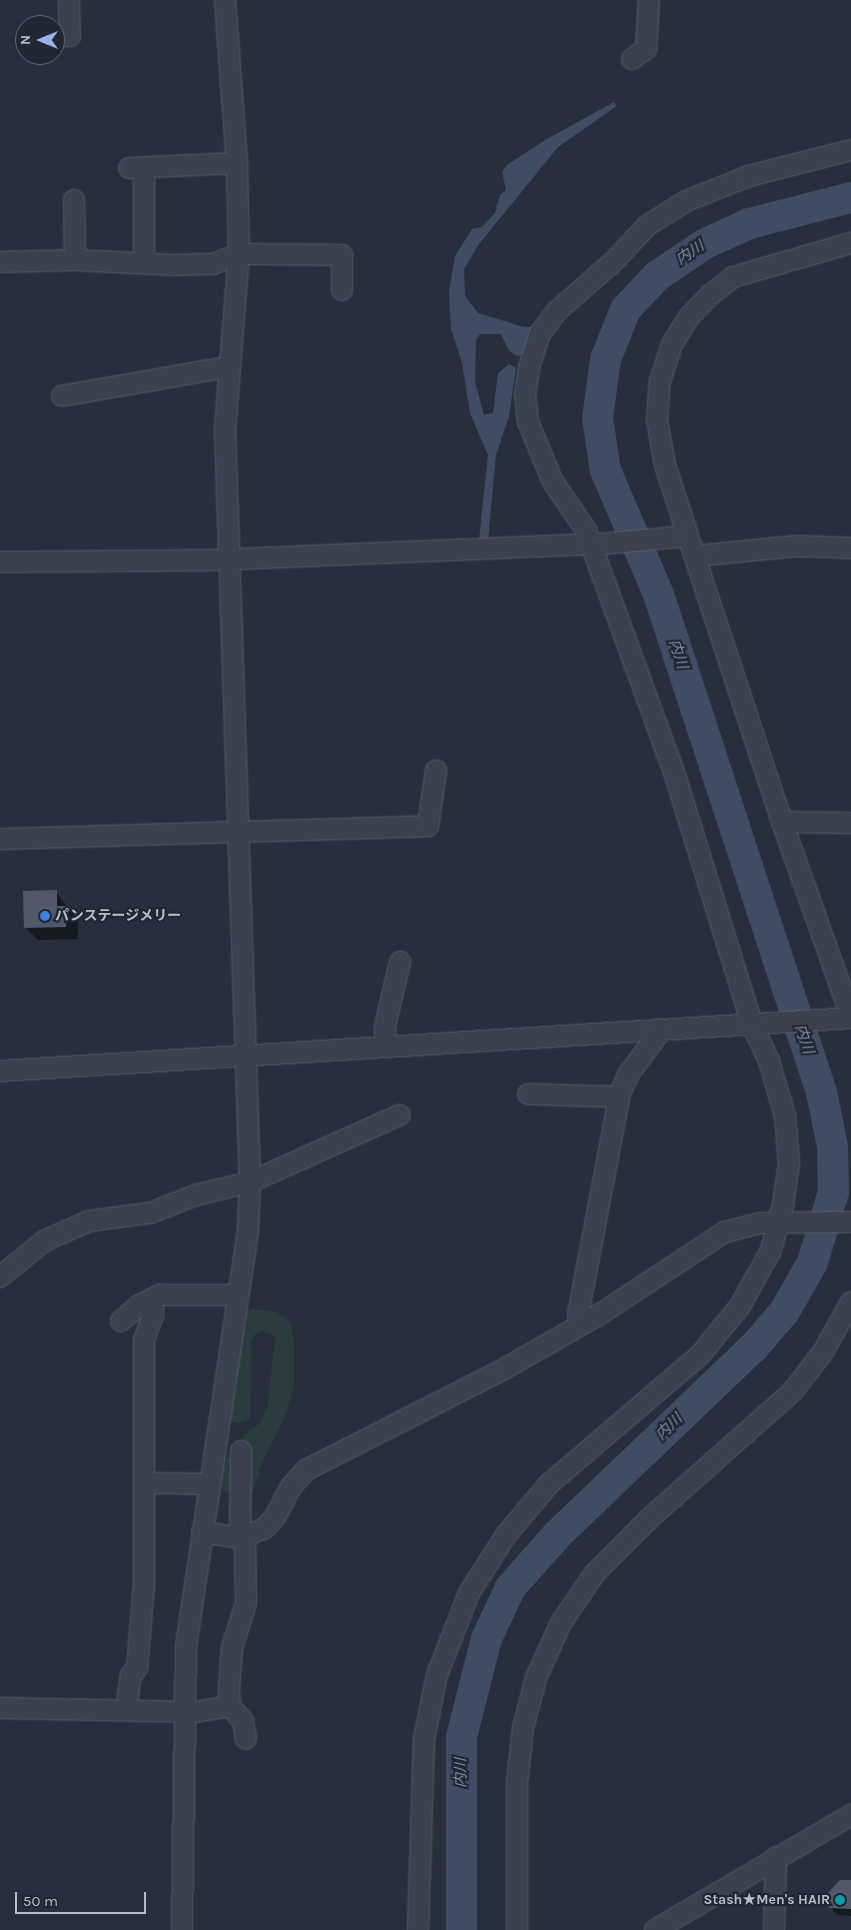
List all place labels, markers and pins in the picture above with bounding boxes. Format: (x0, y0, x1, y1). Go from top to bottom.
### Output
place label: パンステージメリー (55, 908, 181, 924)
marker: パンステージメリー (39, 910, 51, 922)
place label: Stash★Men's HAIR (704, 1892, 830, 1908)
marker: Stash★Men's HAIR (834, 1894, 846, 1906)

